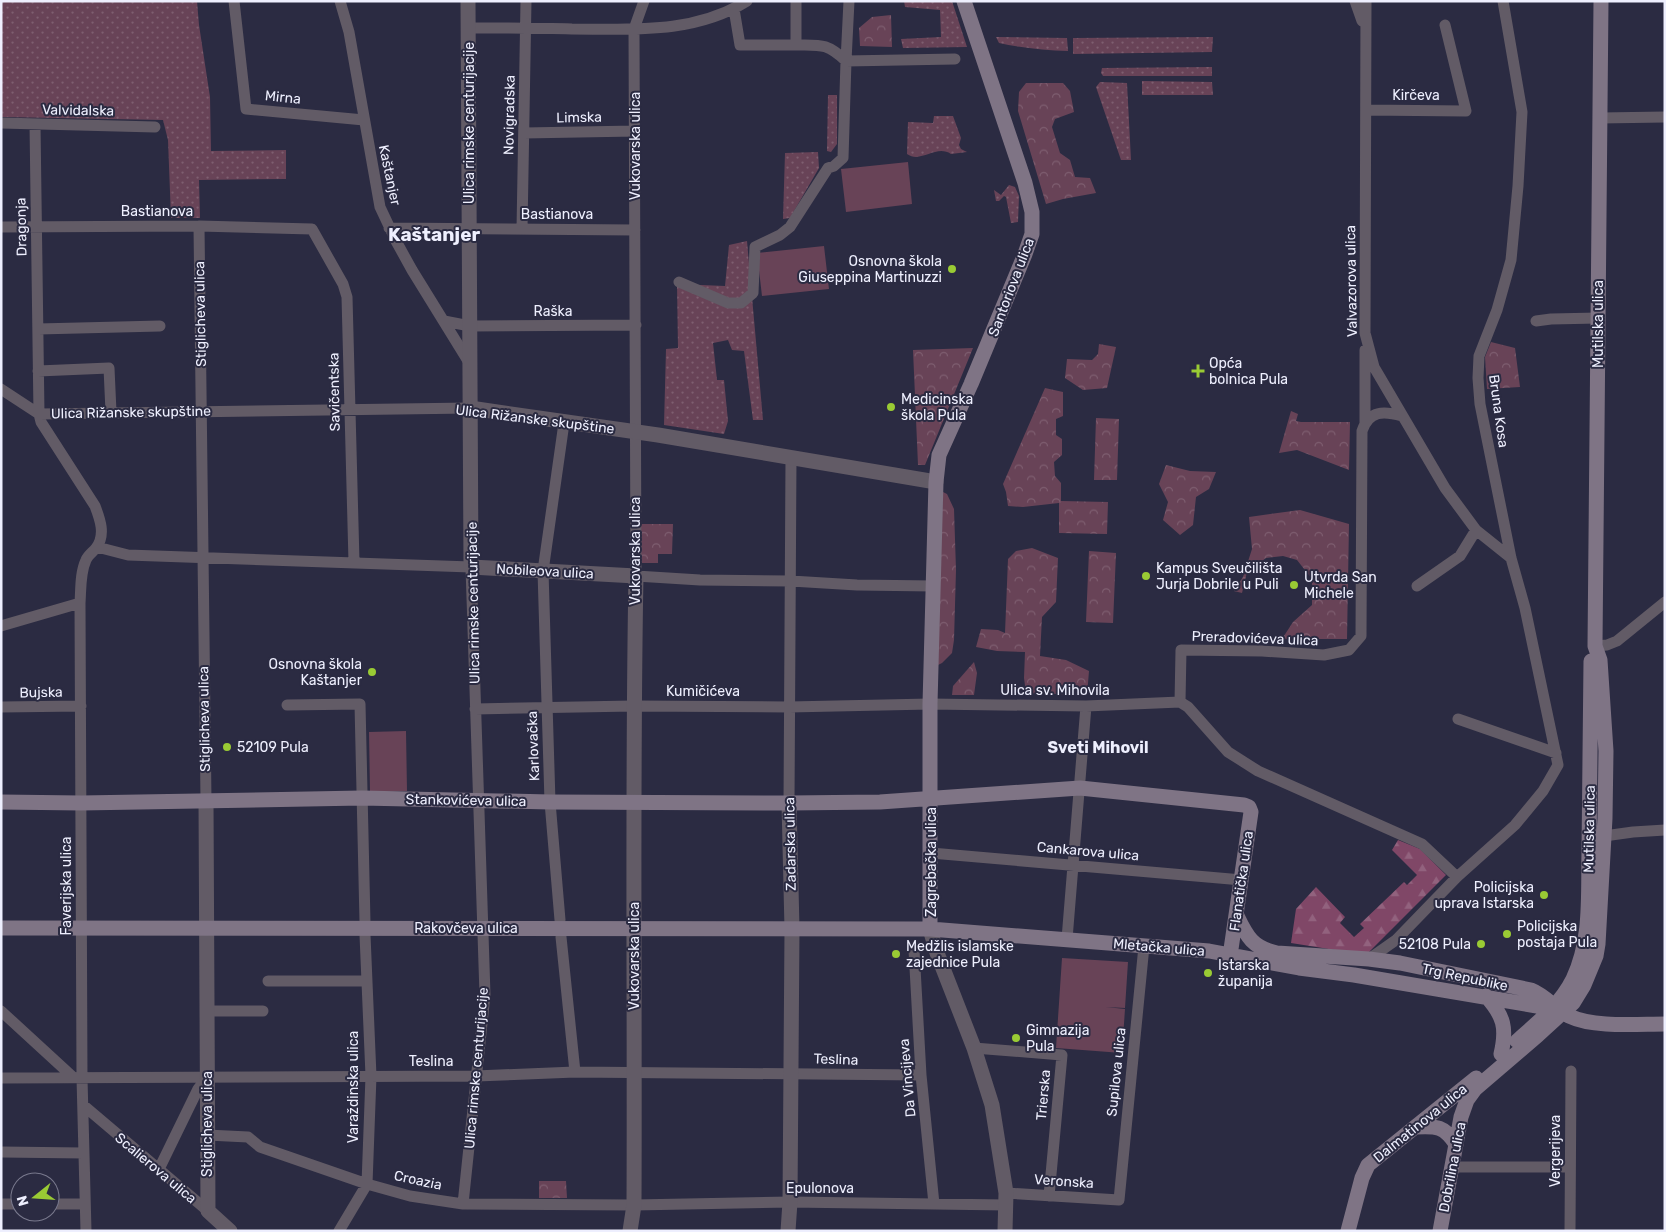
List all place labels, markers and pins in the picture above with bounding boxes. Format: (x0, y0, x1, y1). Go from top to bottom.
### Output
place label: Osnovna škola Giuseppina Martinuzzi (798, 253, 942, 286)
marker: Osnovna škola Giuseppina Martinuzzi (946, 263, 958, 275)
place label: Opća bolnica Pula (1209, 355, 1288, 388)
marker: Opća bolnica Pula (1191, 364, 1205, 378)
place label: Medicinska škola Pula (901, 391, 973, 424)
marker: Medicinska škola Pula (885, 401, 897, 413)
place label: Kampus Sveučilišta Jurja Dobrile u Puli (1156, 560, 1282, 593)
place label: Utvrda San Michele (1304, 569, 1377, 602)
marker: Kampus Sveučilišta Jurja Dobrile u Puli (1140, 570, 1152, 582)
marker: Utvrda San Michele (1288, 579, 1300, 591)
place label: Osnovna škola Kaštanjer (269, 656, 363, 689)
marker: Osnovna škola Kaštanjer (366, 666, 378, 678)
place label: 52109 Pula (237, 739, 309, 756)
marker: 52109 Pula (221, 741, 233, 753)
place label: Policijska uprava Istarska (1434, 879, 1534, 912)
marker: Policijska uprava Istarska (1538, 889, 1550, 901)
place label: Policijska postaja Pula (1517, 918, 1597, 951)
marker: Policijska postaja Pula (1501, 928, 1513, 940)
place label: 52108 Pula (1399, 936, 1471, 953)
place label: Medžlis islamske zajednice Pula (906, 938, 1014, 971)
marker: 52108 Pula (1475, 938, 1487, 950)
marker: Medžlis islamske zajednice Pula (890, 948, 902, 960)
place label: Istarska županija (1218, 957, 1273, 990)
marker: Istarska županija (1202, 967, 1214, 979)
place label: Gimnazija Pula (1026, 1022, 1089, 1055)
marker: Gimnazija Pula (1010, 1032, 1022, 1044)

